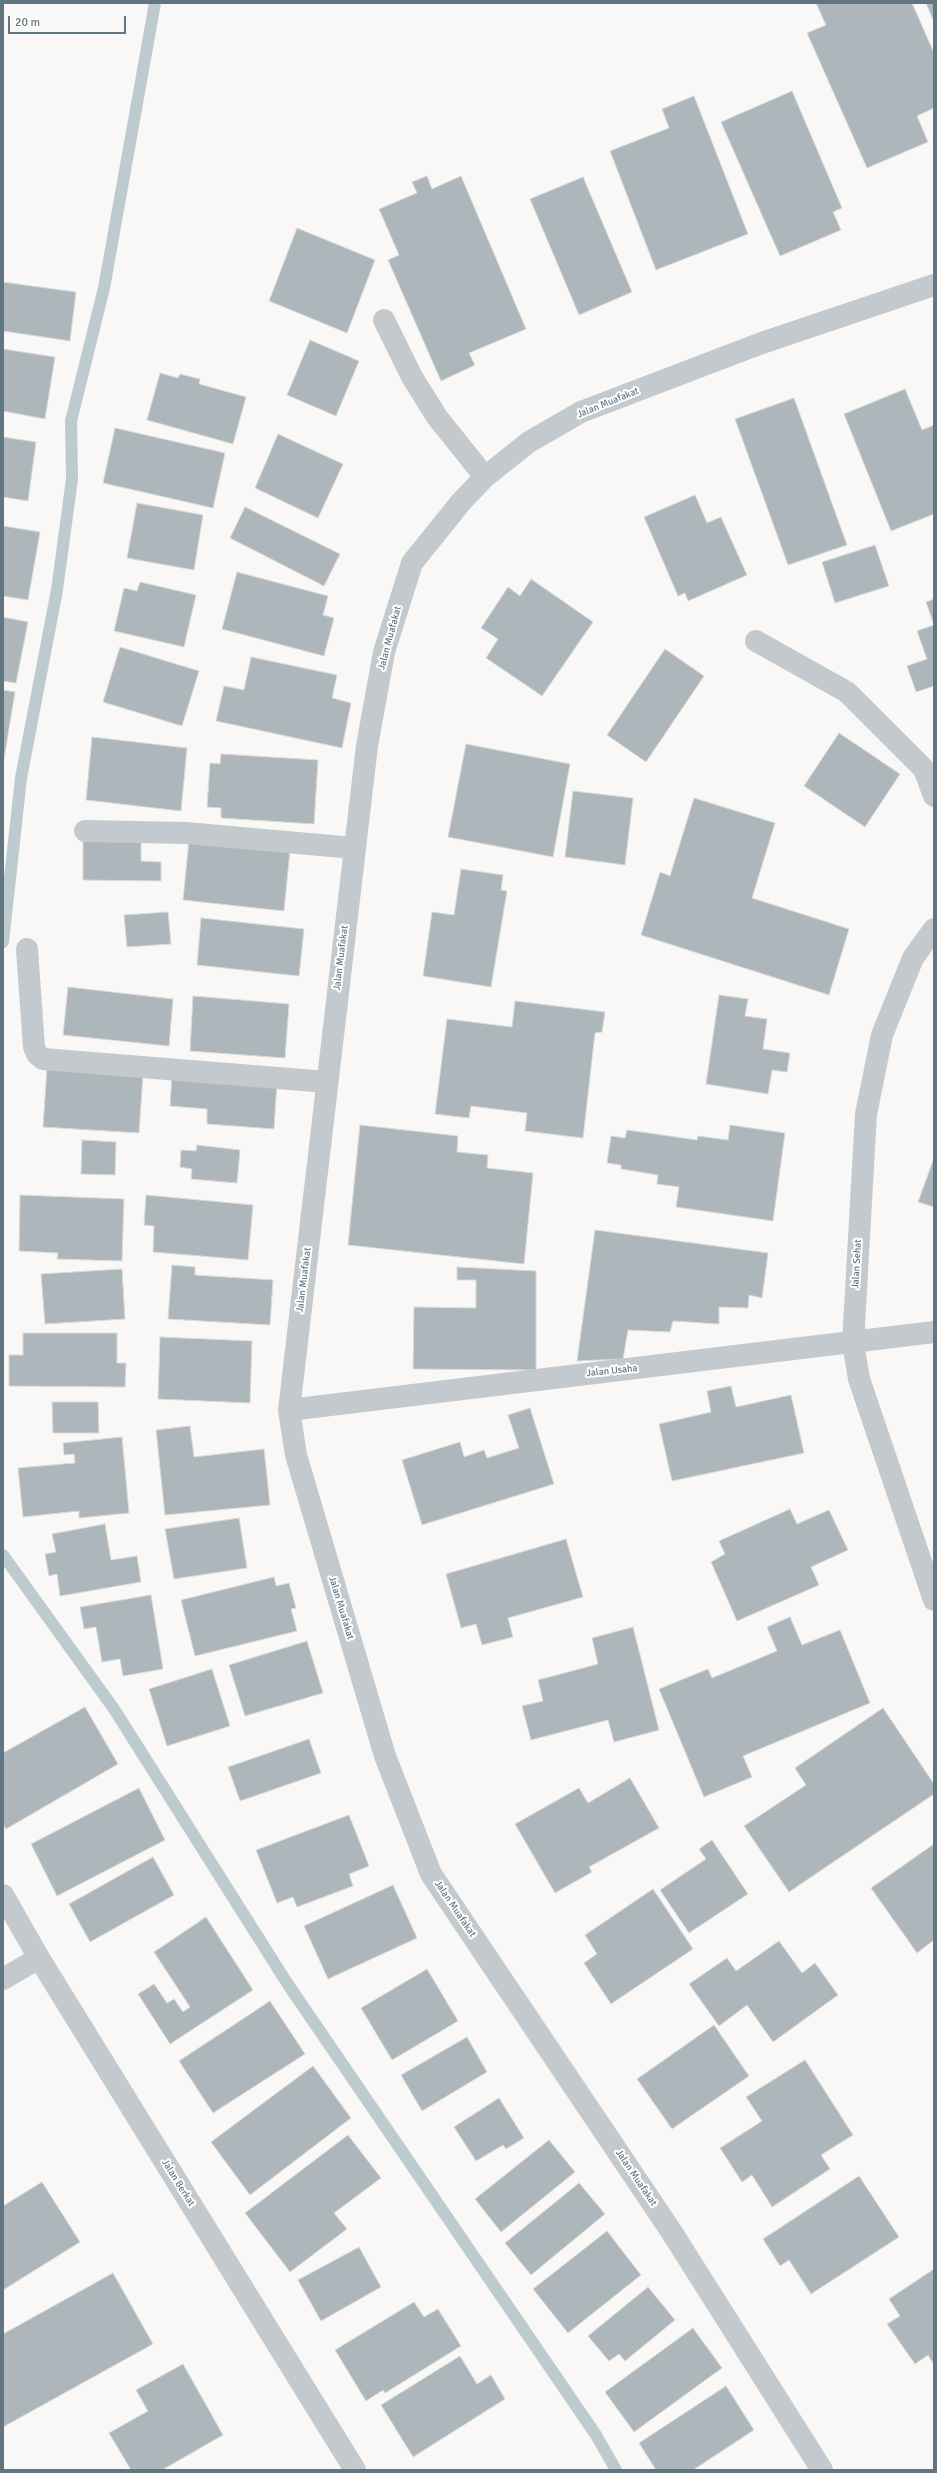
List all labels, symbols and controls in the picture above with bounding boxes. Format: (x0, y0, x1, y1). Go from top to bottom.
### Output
scale bar (10, 8, 128, 34)
text: 20 m (15, 15, 40, 30)
street label: Jalan Muafakat (575, 385, 641, 421)
street label: Jalan Muafakat (376, 605, 404, 671)
street label: Jalan Muafakat (331, 925, 351, 991)
street label: Jalan Sehat (850, 1239, 864, 1289)
street label: Jalan Muafakat (294, 1247, 314, 1313)
street label: Jalan Usaha (586, 1362, 638, 1380)
street label: Jalan Muafakat (326, 1575, 356, 1641)
street label: Jalan Muafakat (432, 1879, 478, 1939)
street label: Jalan Muafakat (613, 2148, 659, 2208)
street label: Jalan Berkat (159, 2157, 197, 2209)

